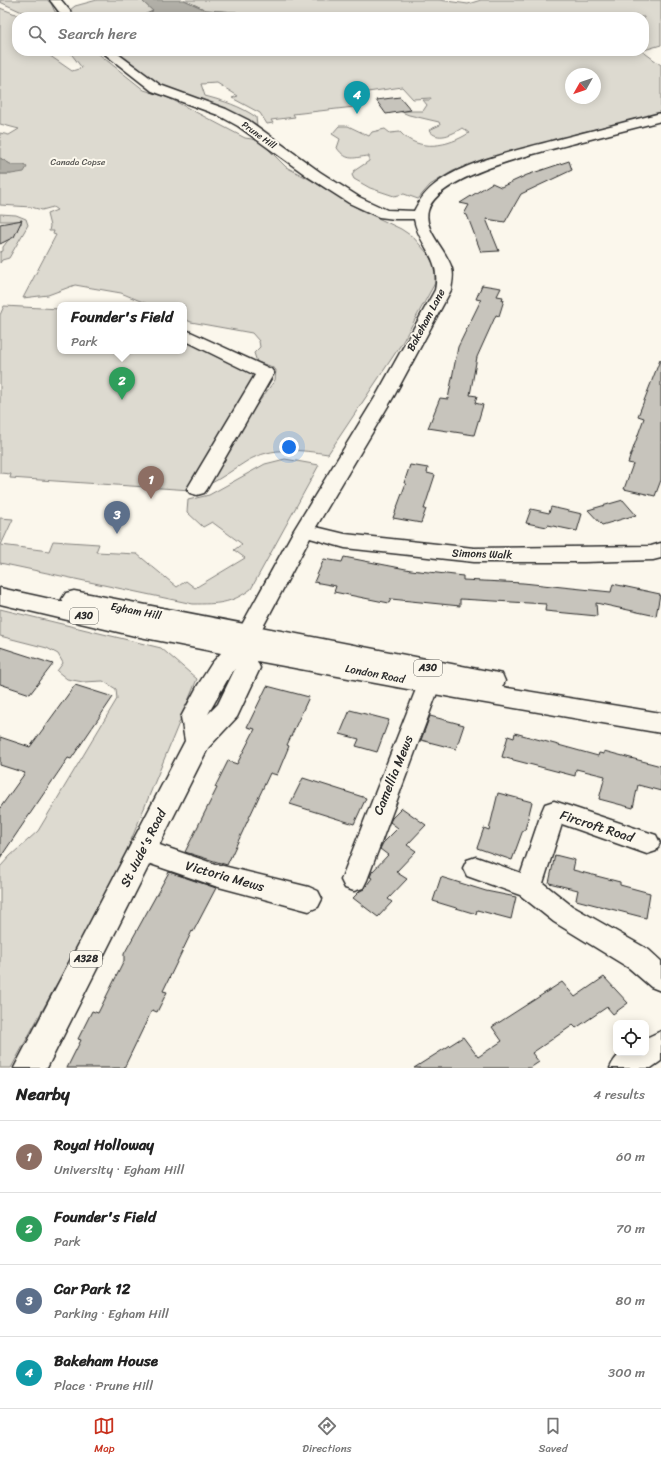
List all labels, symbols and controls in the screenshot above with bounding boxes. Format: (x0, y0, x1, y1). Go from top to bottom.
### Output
search box (12, 12, 649, 56)
text: Search here (58, 21, 137, 47)
icon: search (26, 23, 48, 45)
north arrow (565, 68, 601, 104)
pin: 4 (344, 81, 370, 114)
street label: Prune Hill (238, 117, 280, 153)
park label: Canada Copse (51, 154, 106, 170)
street label: Bakeham Lane (401, 285, 451, 355)
popup (57, 302, 187, 354)
text: Founder's Field (71, 304, 173, 330)
text: Park (71, 330, 98, 353)
pin: 2 (109, 367, 135, 400)
your location (279, 437, 299, 457)
pin: 1 (138, 466, 164, 499)
pin: 3 (104, 501, 130, 534)
street label: Simons Walk (452, 543, 513, 565)
street label: Egham Hill (109, 597, 164, 625)
road number: A30 (70, 608, 98, 624)
street label: London Road (344, 659, 408, 689)
road number: A30 (414, 660, 442, 676)
street label: Camellia Mews (367, 732, 419, 818)
street label: Fircroft Road (557, 803, 638, 849)
street label: St Jude's Road (113, 804, 173, 891)
street label: Victoria Mews (183, 854, 267, 898)
road number: A328 (70, 951, 102, 967)
map controls (613, 1020, 649, 1056)
button: locate (613, 1020, 649, 1056)
text: Nearby (16, 1079, 70, 1109)
text: 4 results (593, 1083, 645, 1106)
text: Royal Holloway (54, 1132, 154, 1158)
text: 1 (26, 1145, 32, 1168)
text: 60 m (616, 1145, 645, 1168)
text: University · Egham Hill (54, 1158, 184, 1181)
text: Founder's Field (54, 1204, 156, 1230)
text: 2 (25, 1217, 33, 1240)
text: 70 m (616, 1217, 645, 1240)
text: Park (54, 1230, 81, 1253)
text: Car Park 12 (54, 1276, 130, 1302)
text: 3 (25, 1289, 33, 1312)
text: 80 m (616, 1289, 645, 1312)
text: Parking · Egham Hill (54, 1302, 169, 1325)
text: Bakeham House (54, 1348, 158, 1374)
text: 4 (25, 1361, 33, 1384)
text: 300 m (608, 1361, 645, 1384)
text: Place · Prune Hill (54, 1374, 153, 1397)
tab: Map (93, 1415, 115, 1458)
tab: Directions (302, 1415, 352, 1458)
tab: Saved (539, 1415, 568, 1458)

